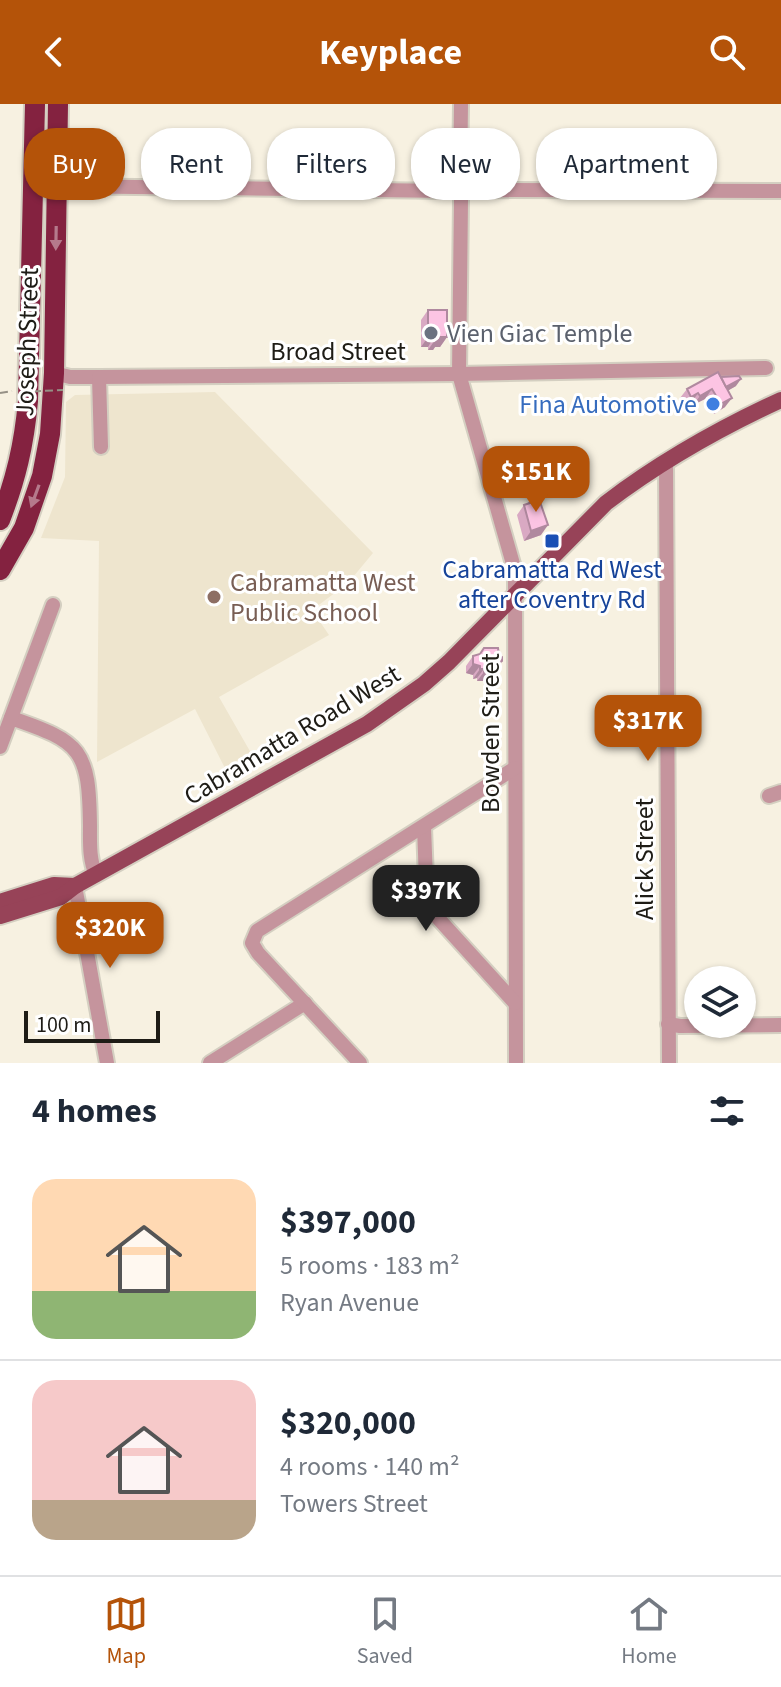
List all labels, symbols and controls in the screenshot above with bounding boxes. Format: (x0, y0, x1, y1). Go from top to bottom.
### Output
text: Keyplace (319, 27, 462, 78)
icon: back (32, 30, 76, 74)
icon: search (705, 30, 749, 74)
chip: Buy (24, 128, 125, 200)
chip: Rent (141, 128, 251, 200)
chip: Filters (267, 128, 395, 200)
chip: New (411, 128, 520, 200)
chip: Apartment (536, 128, 717, 200)
one-way arrow (49, 226, 62, 251)
street label: Joseph Street (6, 267, 48, 417)
place label: Vien Giac Temple (447, 315, 632, 352)
marker: Vien Giac Temple (422, 324, 440, 342)
street label: Broad Street (270, 333, 406, 370)
place label: Fina Automotive (519, 386, 697, 423)
marker: Fina Automotive (704, 395, 722, 413)
pin: $151K (480, 446, 592, 514)
text: $151K (501, 453, 571, 490)
one-way arrow (28, 484, 41, 508)
marker: Cabramatta Rd West after Coventry Rd (543, 532, 561, 550)
place label: Cabramatta Rd West after Coventry Rd (442, 551, 662, 618)
place label: Cabramatta West Public School (230, 564, 416, 631)
marker: Cabramatta West Public School (205, 588, 223, 606)
street label: Bowden Street (472, 653, 509, 813)
street label: Cabramatta Road West (177, 656, 407, 814)
pin: $317K (592, 695, 704, 763)
text: $317K (613, 702, 683, 739)
street label: Alick Street (626, 798, 663, 920)
pin: $397K (370, 865, 482, 933)
text: $397K (391, 872, 461, 909)
pin: $320K (54, 902, 166, 970)
text: $320K (75, 909, 145, 946)
map controls (684, 966, 756, 1038)
button: layers (684, 966, 756, 1038)
scale bar (24, 1007, 160, 1043)
text: 100 m (36, 1009, 91, 1041)
text: 4 homes (32, 1087, 157, 1136)
icon: filters (705, 1089, 749, 1133)
text: $397,000 (280, 1198, 416, 1247)
icon: home (96, 1211, 192, 1307)
text: 5 rooms · 183 m² (280, 1247, 459, 1284)
text: Ryan Avenue (280, 1284, 419, 1321)
text: $320,000 (280, 1399, 416, 1448)
icon: home (96, 1412, 192, 1508)
text: 4 rooms · 140 m² (280, 1448, 459, 1485)
text: Towers Street (280, 1485, 428, 1522)
tab: Map (104, 1592, 148, 1672)
tab: Saved (357, 1592, 413, 1672)
tab: Home (621, 1592, 677, 1672)

